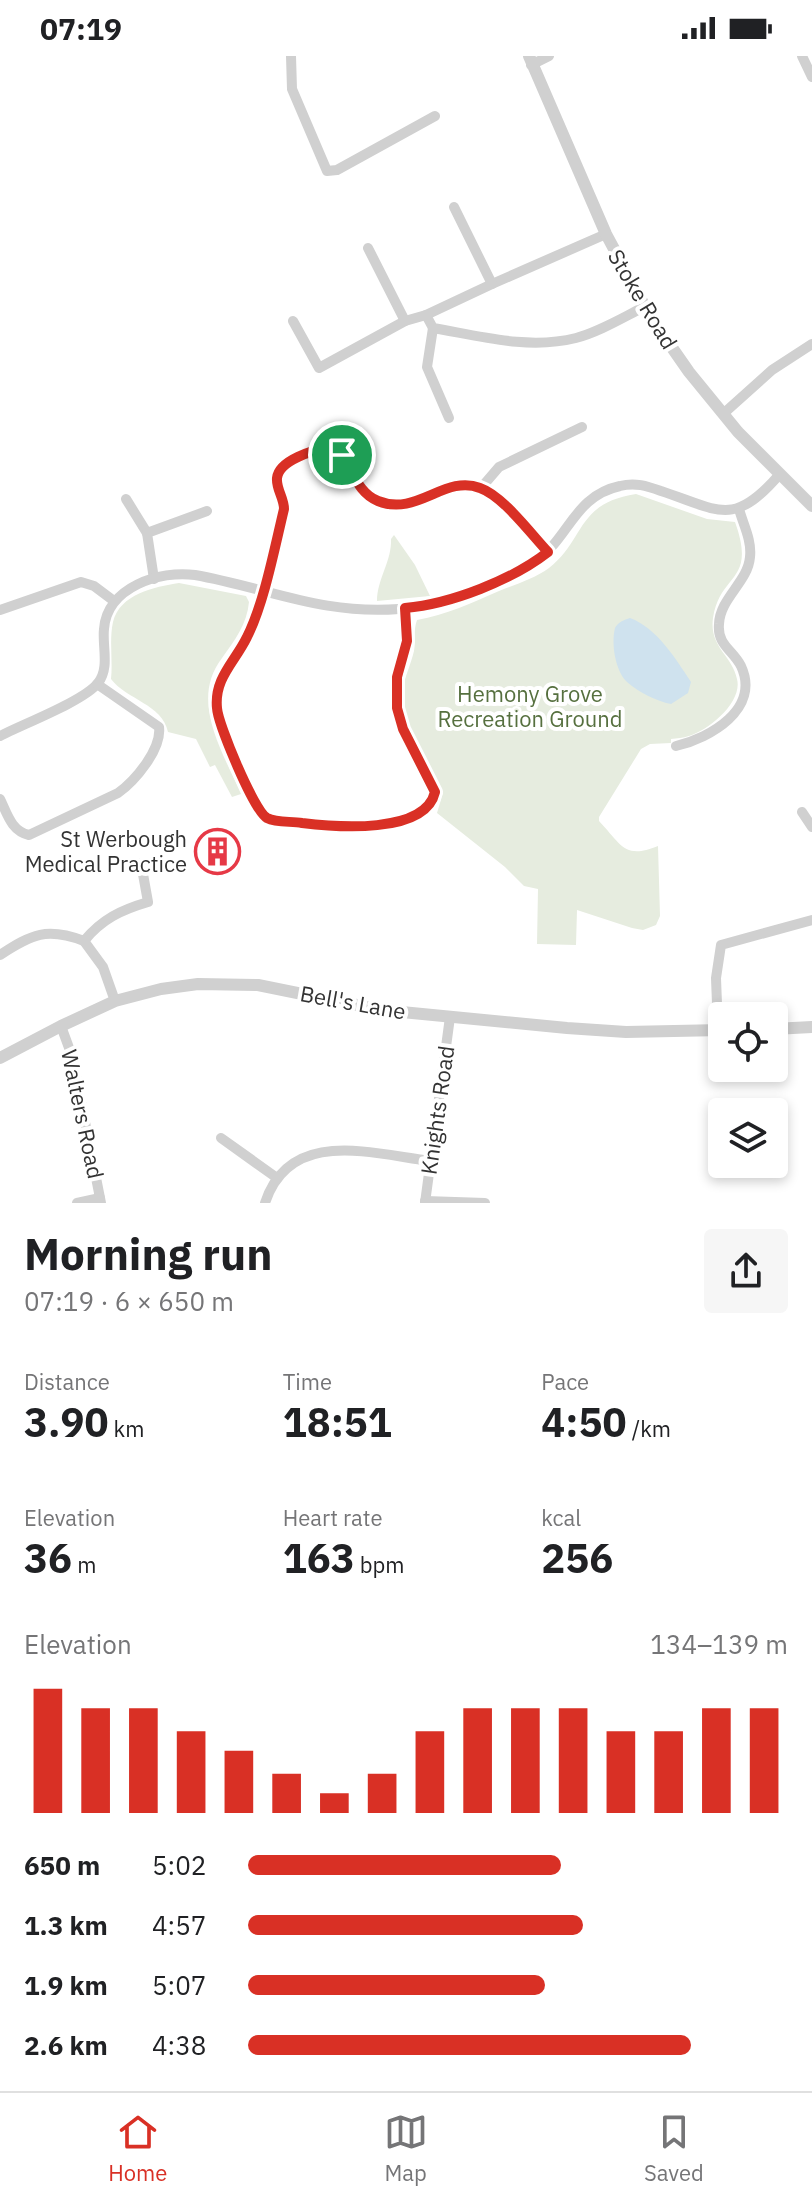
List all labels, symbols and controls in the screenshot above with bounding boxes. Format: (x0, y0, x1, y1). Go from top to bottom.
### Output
text: 07:19 (40, 9, 122, 48)
street label: Stoke Road (602, 244, 684, 354)
pin (308, 421, 376, 489)
icon: arrive (320, 433, 364, 477)
park label: Hemony Grove Recreation Ground (437, 679, 623, 733)
place label: St Werbough Medical Practice (25, 824, 187, 878)
building icon: St Werbough Medical Practice (194, 827, 242, 875)
street label: Bell's Lane (298, 978, 408, 1026)
map controls (708, 1002, 788, 1178)
button: locate (708, 1002, 788, 1082)
street label: Knights Road (414, 1044, 460, 1176)
street label: Walters Road (55, 1047, 111, 1181)
button: layers (708, 1098, 788, 1178)
text: Morning run (24, 1225, 273, 1282)
button: share (704, 1229, 788, 1313)
text: 07:19 · 6 × 650 m (24, 1284, 234, 1318)
text: Distance (24, 1367, 110, 1396)
text: Time (283, 1367, 332, 1396)
text: Pace (541, 1367, 589, 1396)
text: 3.90 (24, 1396, 108, 1448)
text: 18:51 (283, 1396, 392, 1448)
text: 4:50 (541, 1396, 627, 1448)
text: km (108, 1414, 144, 1443)
text: /km (627, 1414, 671, 1443)
text: Elevation (24, 1503, 115, 1532)
text: Heart rate (283, 1503, 383, 1532)
text: kcal (541, 1503, 581, 1532)
text: 36 (24, 1532, 72, 1584)
text: 163 (283, 1532, 355, 1584)
text: 256 (541, 1532, 613, 1584)
text: m (72, 1550, 96, 1579)
text: bpm (355, 1550, 405, 1579)
text: Elevation (24, 1627, 132, 1661)
text: 134–139 m (650, 1627, 788, 1661)
text: 650 m (24, 1848, 100, 1882)
text: 5:02 (152, 1848, 206, 1882)
text: 1.3 km (24, 1908, 108, 1942)
text: 4:57 (152, 1908, 206, 1942)
text: 1.9 km (24, 1968, 108, 2002)
text: 5:07 (152, 1968, 206, 2002)
text: 2.6 km (24, 2028, 108, 2062)
text: 4:38 (152, 2028, 206, 2062)
tab: Home (108, 2110, 167, 2187)
tab: Map (384, 2110, 428, 2187)
tab: Saved (644, 2110, 704, 2187)

